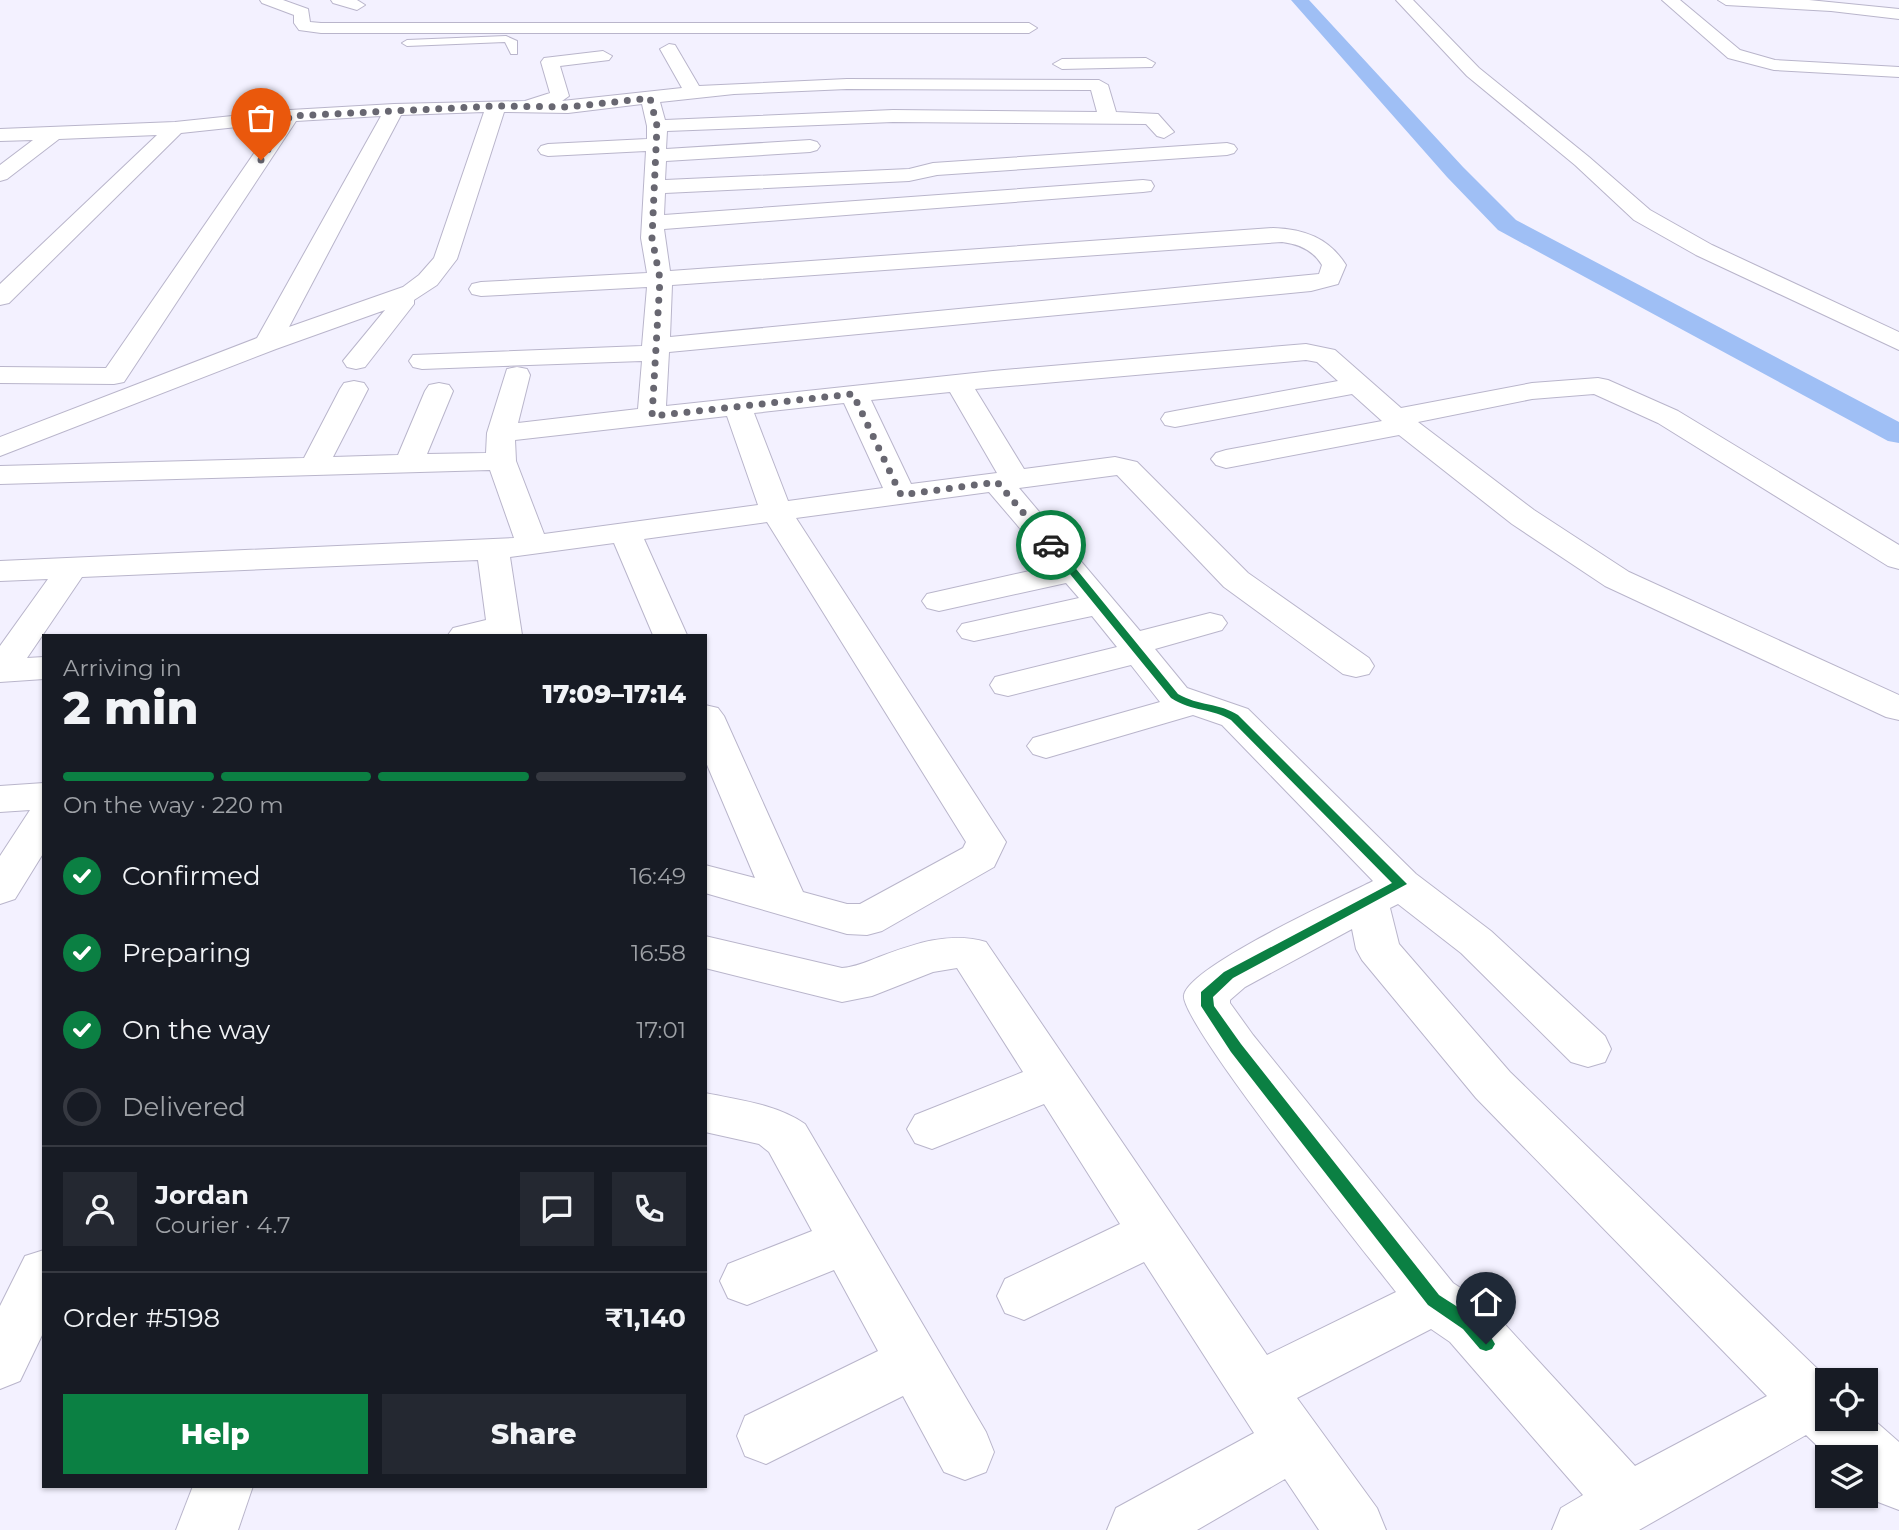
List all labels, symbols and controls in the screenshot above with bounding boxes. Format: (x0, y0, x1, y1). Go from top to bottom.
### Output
pin (231, 88, 291, 160)
icon: bag (242, 99, 280, 137)
courier (1016, 510, 1086, 580)
icon: car (1032, 526, 1070, 564)
text: Arriving in (63, 654, 182, 682)
text: 17:09–17:14 (543, 678, 686, 710)
text: 2 min (63, 679, 198, 736)
text: On the way · 220 m (63, 791, 284, 819)
icon: check (63, 857, 101, 895)
text: Confirmed (122, 860, 261, 892)
text: 16:49 (630, 862, 686, 890)
icon: check (63, 934, 101, 972)
text: Preparing (122, 937, 251, 969)
text: 16:58 (631, 939, 686, 967)
icon: check (63, 1011, 101, 1049)
text: On the way (122, 1014, 270, 1046)
text: 17:01 (636, 1016, 686, 1044)
text: Delivered (122, 1091, 246, 1123)
button: person (63, 1172, 137, 1246)
button: chat (520, 1172, 594, 1246)
button: phone (612, 1172, 686, 1246)
text: Jordan (155, 1179, 249, 1211)
text: Courier · 4.7 (155, 1211, 291, 1239)
pin (1456, 1272, 1516, 1344)
icon: home (1467, 1283, 1505, 1321)
text: Order #5198 (63, 1302, 220, 1334)
text: ₹1,140 (605, 1302, 686, 1334)
map controls (1815, 1368, 1878, 1508)
button: locate (1815, 1368, 1878, 1431)
button: Help (63, 1394, 368, 1474)
button: Share (382, 1394, 686, 1474)
button: layers (1815, 1445, 1878, 1508)

